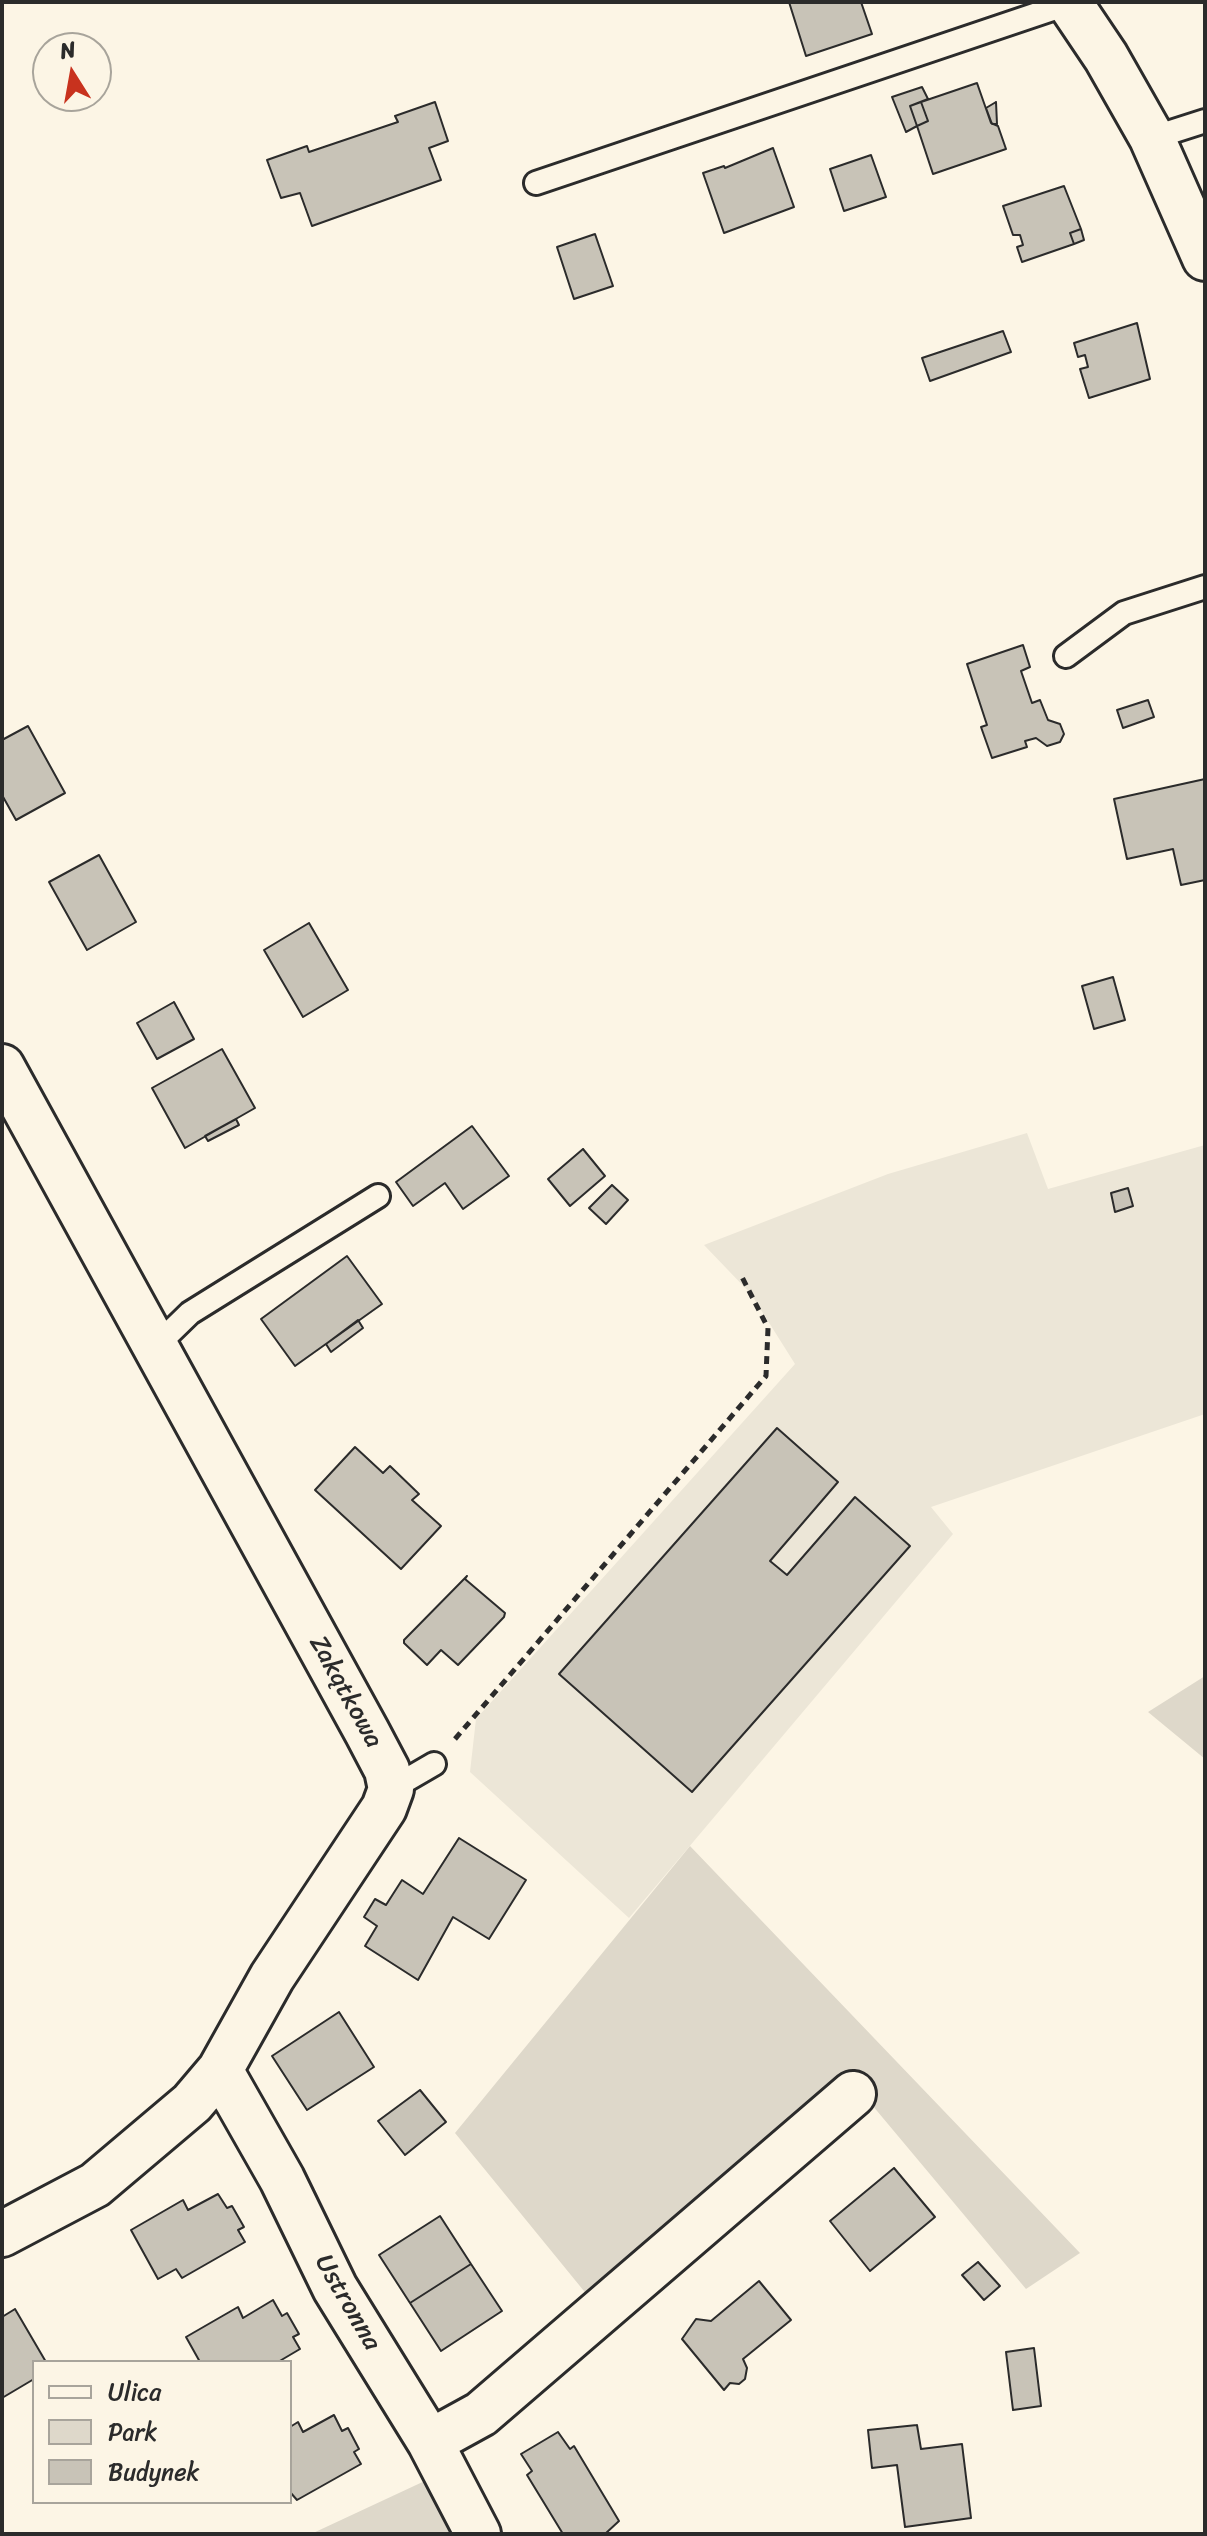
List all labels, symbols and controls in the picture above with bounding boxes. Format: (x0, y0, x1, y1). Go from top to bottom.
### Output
text: N (57, 29, 79, 71)
north arrow (32, 32, 112, 112)
street label: Zakątkowa (301, 1630, 389, 1754)
street label: Ustronna (307, 2250, 387, 2356)
legend (32, 2360, 292, 2504)
text: Ulica (108, 2371, 161, 2413)
text: Park (108, 2411, 157, 2453)
text: Budynek (108, 2451, 199, 2493)

